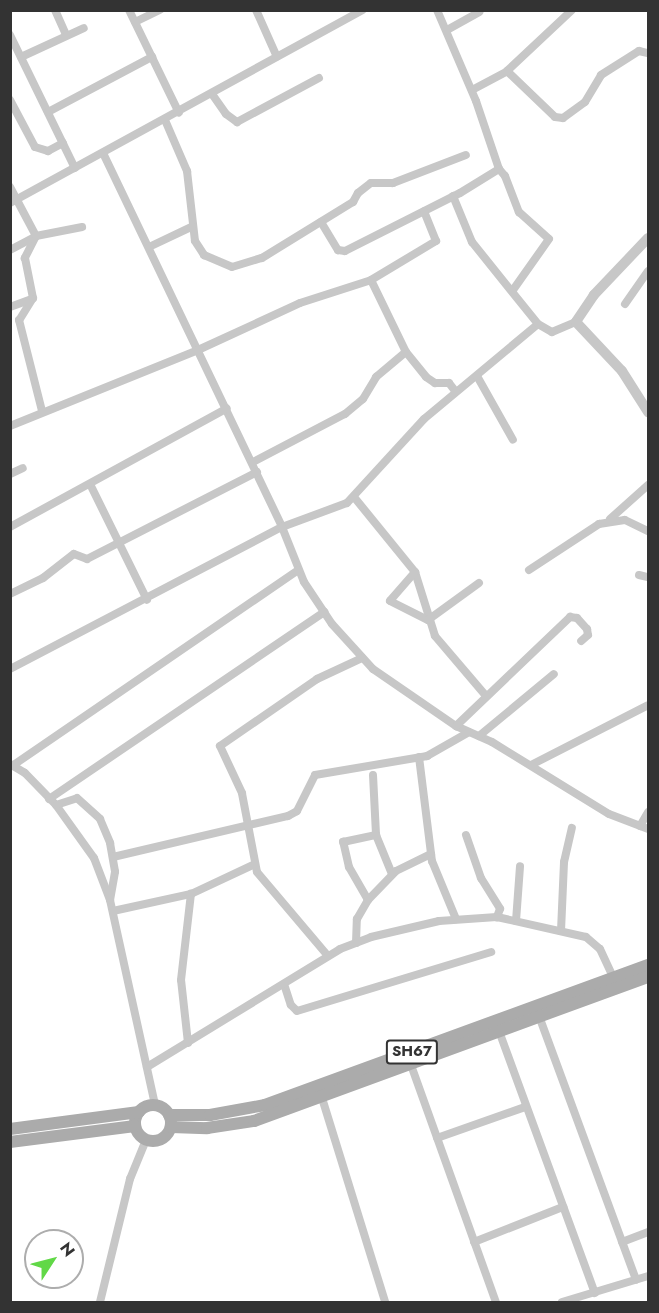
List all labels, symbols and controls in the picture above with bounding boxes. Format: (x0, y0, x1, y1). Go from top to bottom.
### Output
road number: SH67 (385, 1040, 439, 1064)
north arrow (24, 1229, 84, 1289)
text: N (54, 1237, 80, 1261)

